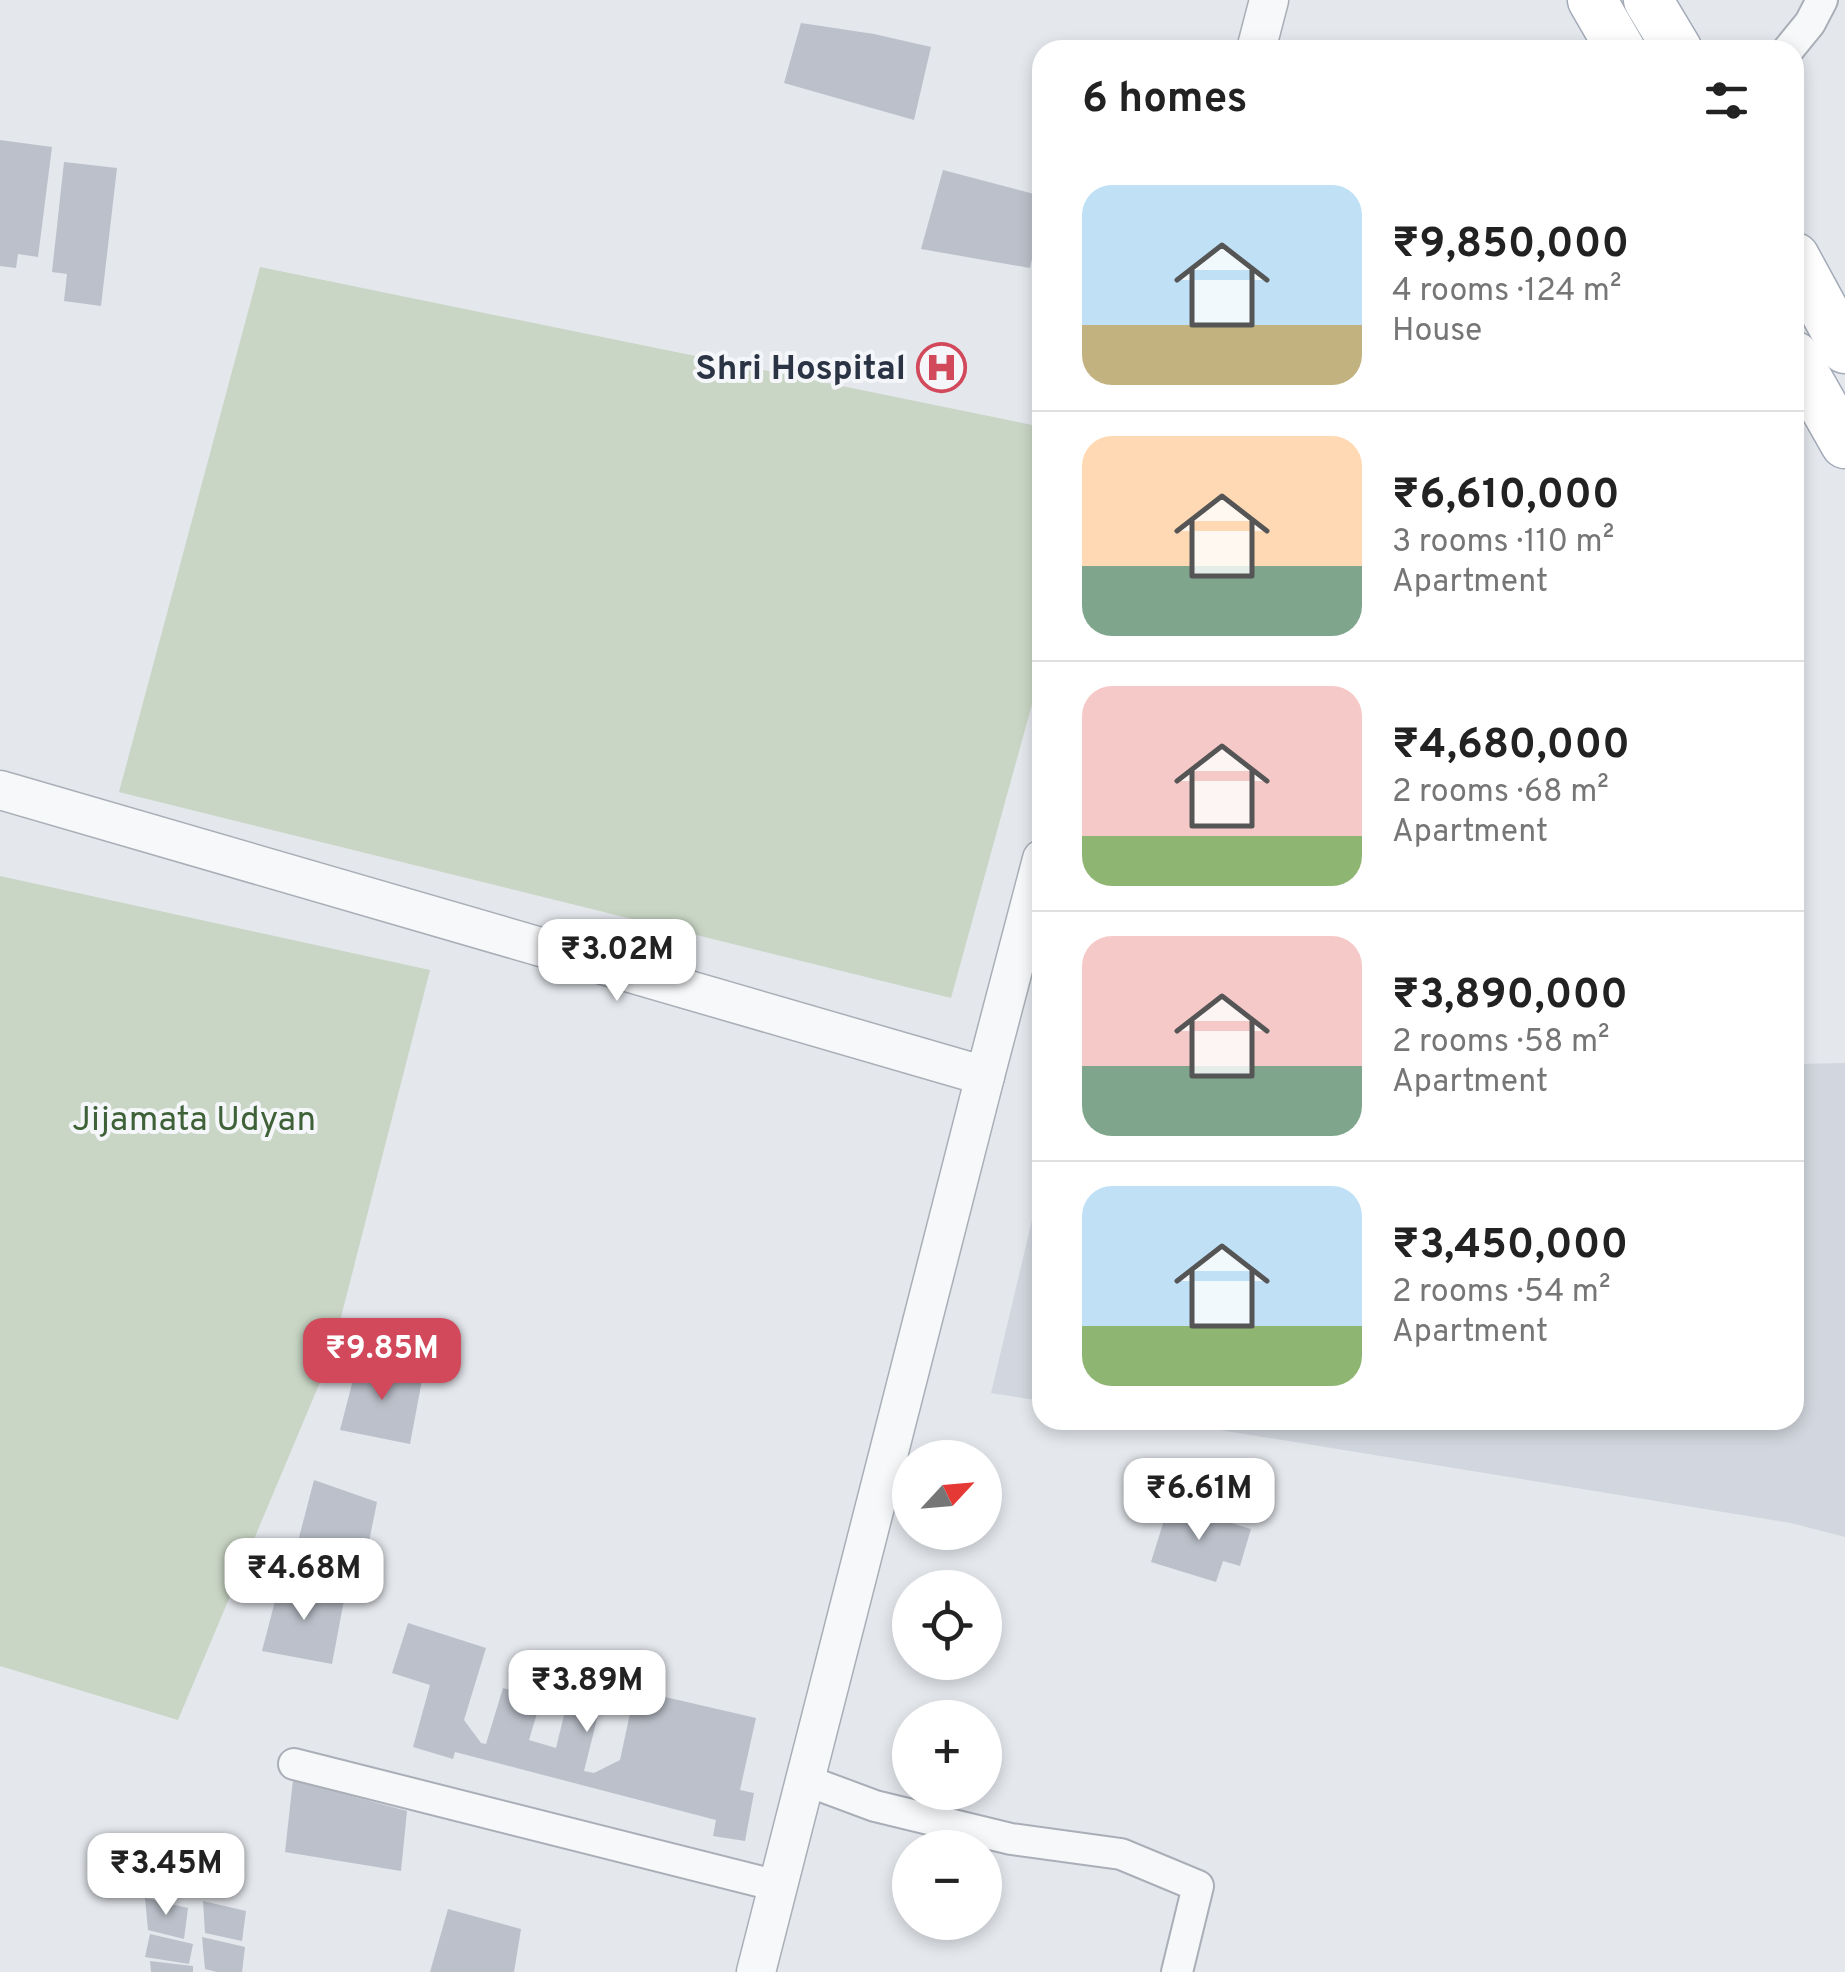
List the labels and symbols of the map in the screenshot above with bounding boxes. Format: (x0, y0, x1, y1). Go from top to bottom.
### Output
hospital icon: Shri Hospital (915, 341, 967, 393)
place label: Shri Hospital (695, 348, 906, 392)
pin: ₹3.02M (536, 919, 698, 1004)
park label: Jijamata Udyan (72, 1099, 316, 1143)
pin: ₹9.85M (301, 1318, 463, 1403)
north arrow (892, 1440, 1002, 1550)
pin: ₹6.61M (1118, 1458, 1280, 1543)
pin: ₹4.68M (223, 1538, 385, 1623)
pin: ₹3.89M (506, 1650, 668, 1735)
pin: ₹3.45M (85, 1833, 247, 1918)

